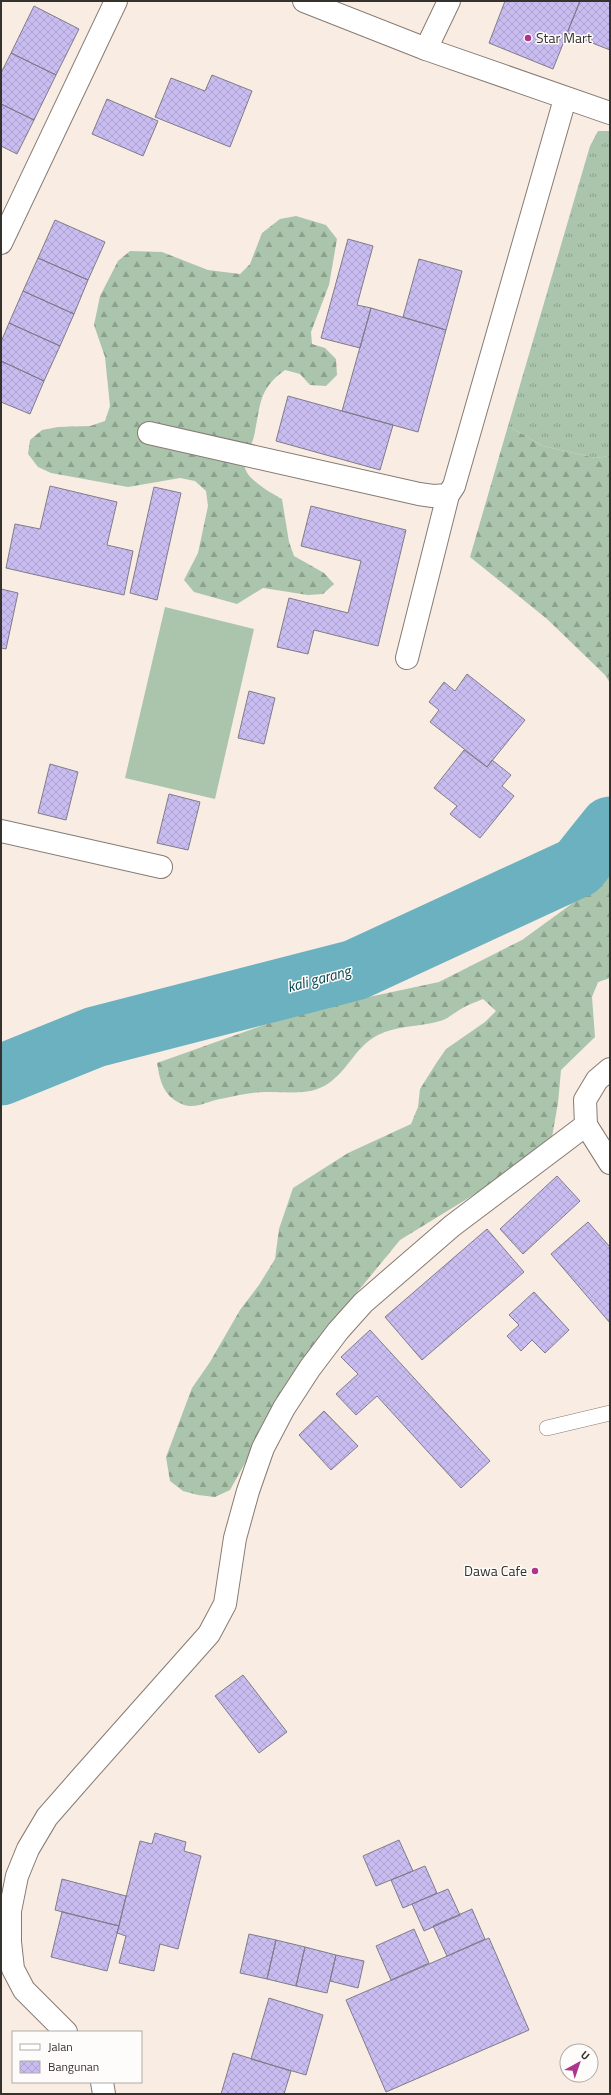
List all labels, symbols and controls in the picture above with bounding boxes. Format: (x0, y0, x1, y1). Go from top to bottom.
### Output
place label: Star Mart (536, 27, 592, 48)
marker: Star Mart (523, 33, 533, 43)
water label: kali garang (285, 959, 355, 998)
place label: Dawa Cafe (464, 1560, 527, 1581)
marker: Dawa Cafe (530, 1566, 540, 1576)
legend (12, 2031, 142, 2083)
text: Jalan (48, 2037, 73, 2056)
north arrow (559, 2043, 599, 2083)
text: U (578, 2047, 593, 2064)
text: Bangunan (48, 2057, 99, 2076)

